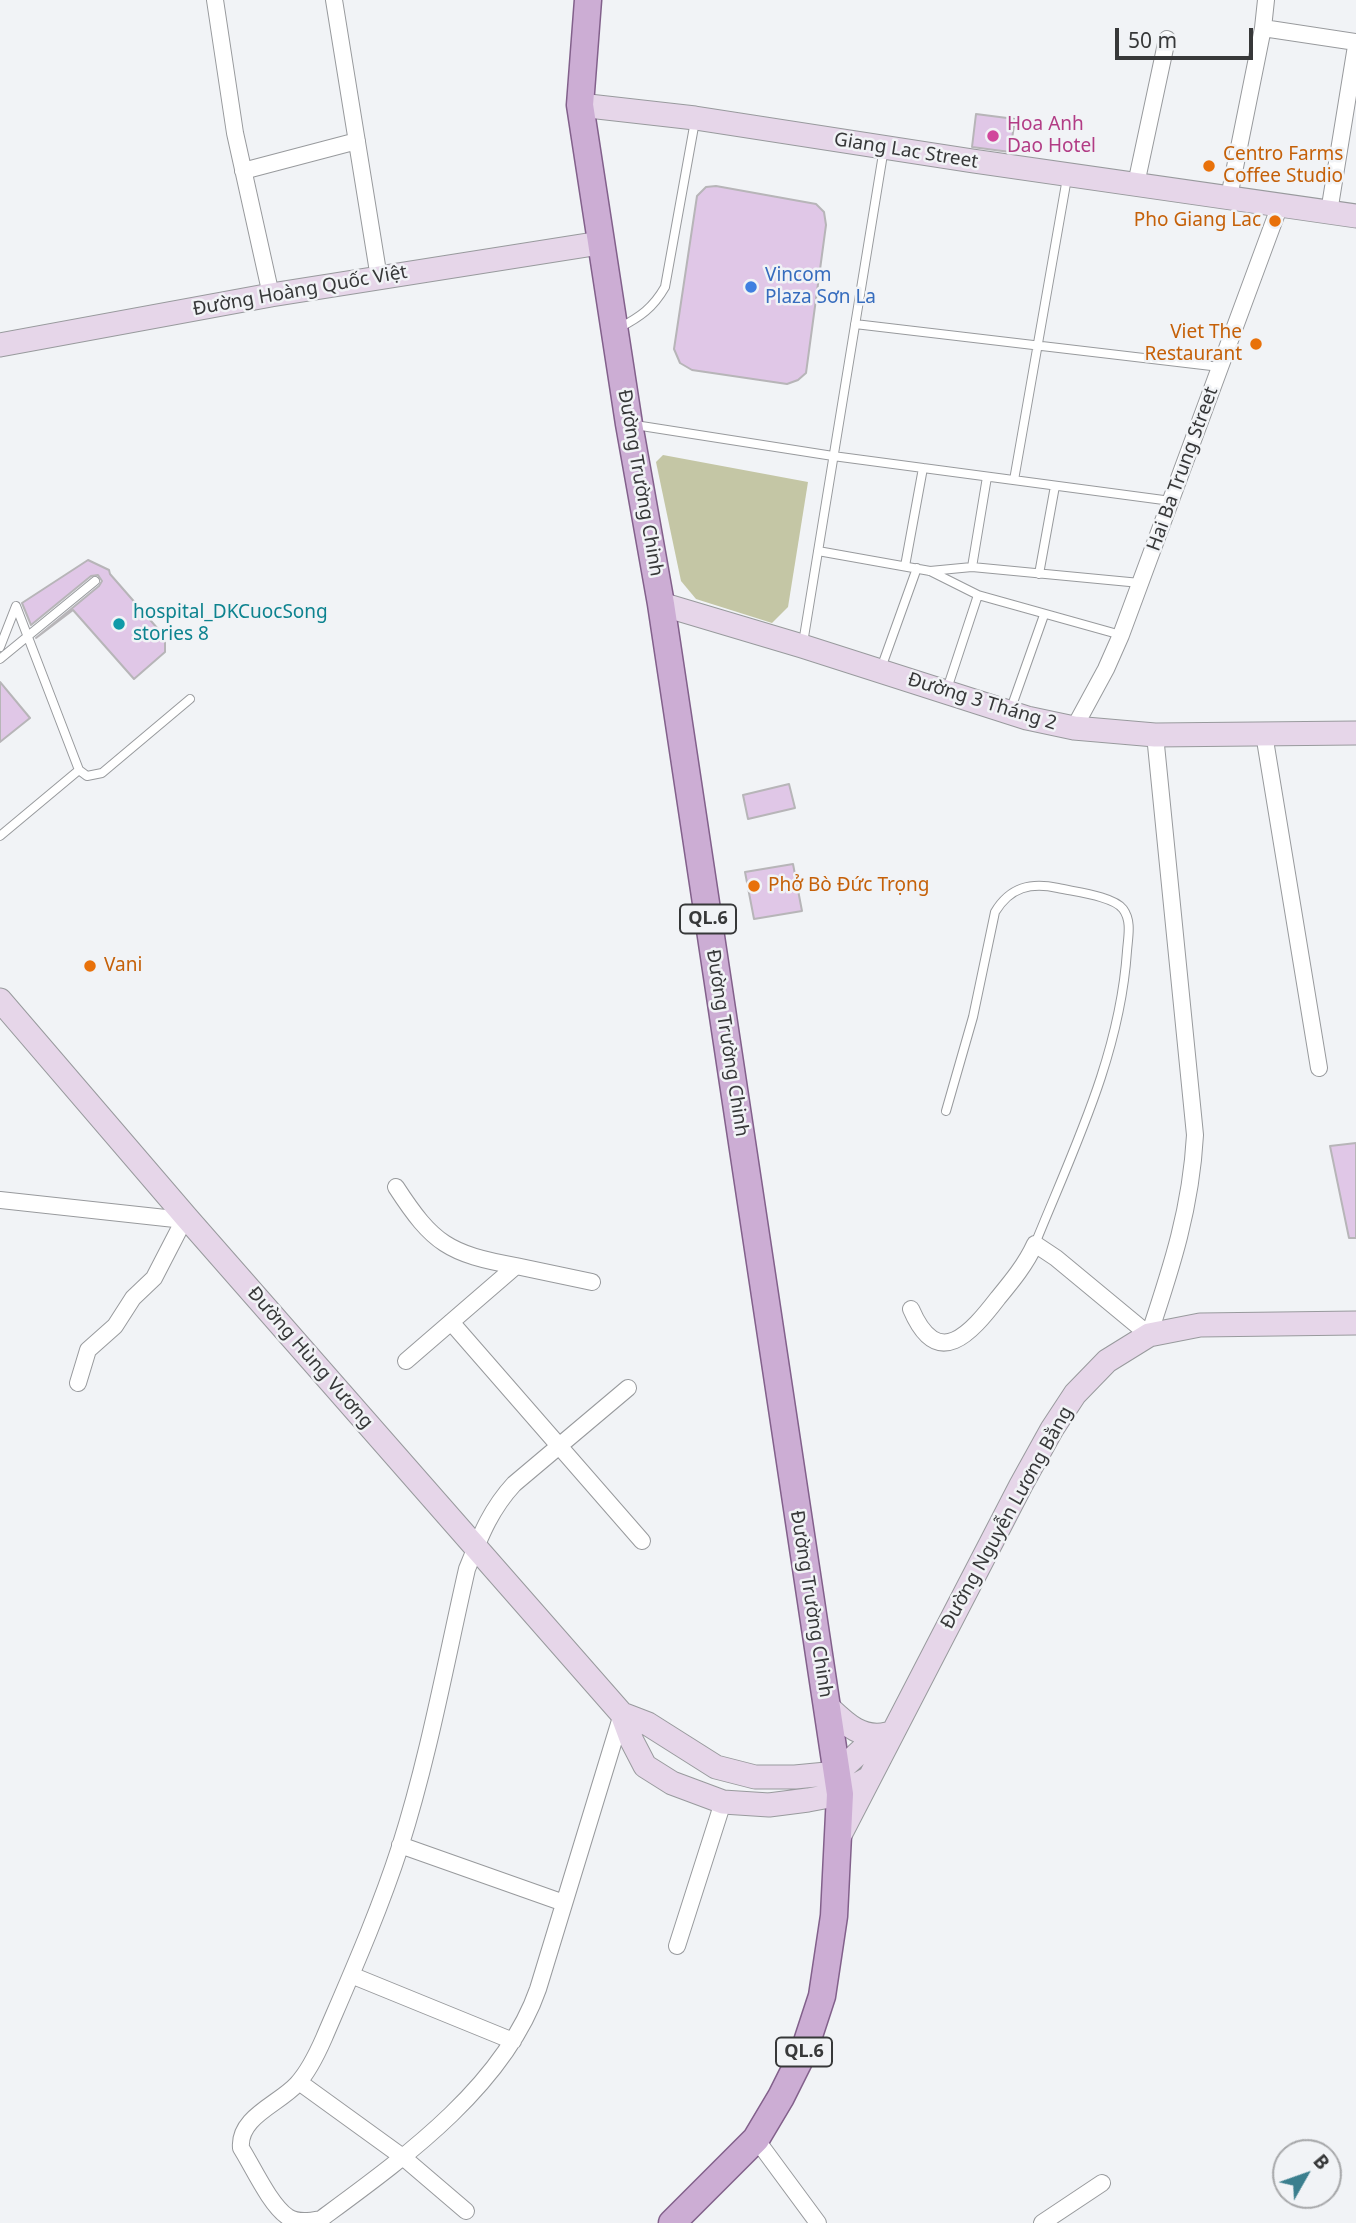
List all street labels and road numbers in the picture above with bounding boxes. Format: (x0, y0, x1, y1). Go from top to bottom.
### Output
street label: Giang Lac Street (832, 128, 980, 174)
street label: Đường Hoàng Quốc Việt (191, 261, 409, 321)
street label: Hai Ba Trung Street (1143, 384, 1223, 554)
street label: Đường Trường Chinh (612, 388, 668, 578)
street label: Đường 3 Tháng 2 (905, 668, 1059, 736)
road number: QL.6 (680, 904, 736, 934)
street label: Đường Trường Chinh (701, 948, 753, 1138)
street label: Đường Hùng Vương (242, 1283, 378, 1433)
street label: Đường Nguyễn Lương Bằng (936, 1403, 1078, 1633)
street label: Đường Trường Chinh (785, 1509, 837, 1699)
road number: QL.6 (776, 2038, 832, 2066)

